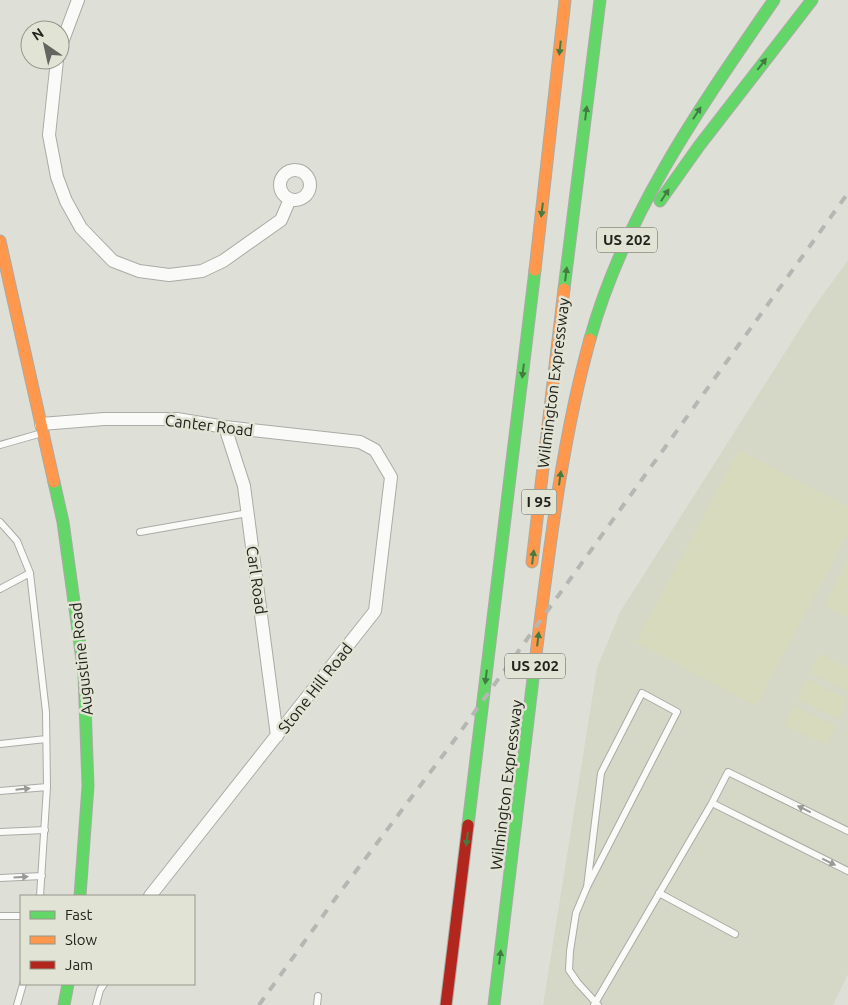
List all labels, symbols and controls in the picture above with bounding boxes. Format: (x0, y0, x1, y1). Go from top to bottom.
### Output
north arrow (20, 20, 70, 70)
text: N (29, 25, 47, 44)
one-way arrow (556, 41, 564, 57)
one-way arrow (756, 58, 767, 71)
one-way arrow (582, 104, 590, 120)
one-way arrow (692, 106, 702, 119)
one-way arrow (660, 188, 669, 201)
one-way arrow (538, 202, 546, 218)
road number: US 202 (597, 228, 657, 252)
one-way arrow (562, 265, 570, 281)
street label: Wilmington Expressway (534, 297, 572, 469)
one-way arrow (519, 364, 527, 380)
street label: Canter Road (164, 411, 254, 439)
one-way arrow (556, 470, 564, 486)
road number: I 95 (522, 490, 556, 514)
street label: Carl Road (243, 545, 271, 615)
one-way arrow (529, 548, 537, 564)
street label: Augustine Road (66, 602, 96, 716)
one-way arrow (534, 631, 542, 647)
street label: Stone Hill Road (274, 639, 356, 737)
road number: US 202 (505, 654, 565, 678)
one-way arrow (482, 670, 490, 686)
street label: Wilmington Expressway (487, 699, 525, 871)
one-way arrow (16, 785, 32, 793)
one-way arrow (797, 805, 811, 813)
one-way arrow (462, 831, 470, 847)
one-way arrow (821, 858, 836, 866)
one-way arrow (13, 872, 29, 880)
legend (20, 895, 195, 985)
text: Fast (65, 906, 93, 923)
text: Slow (65, 931, 98, 948)
one-way arrow (496, 948, 504, 964)
text: Jam (65, 956, 93, 973)

